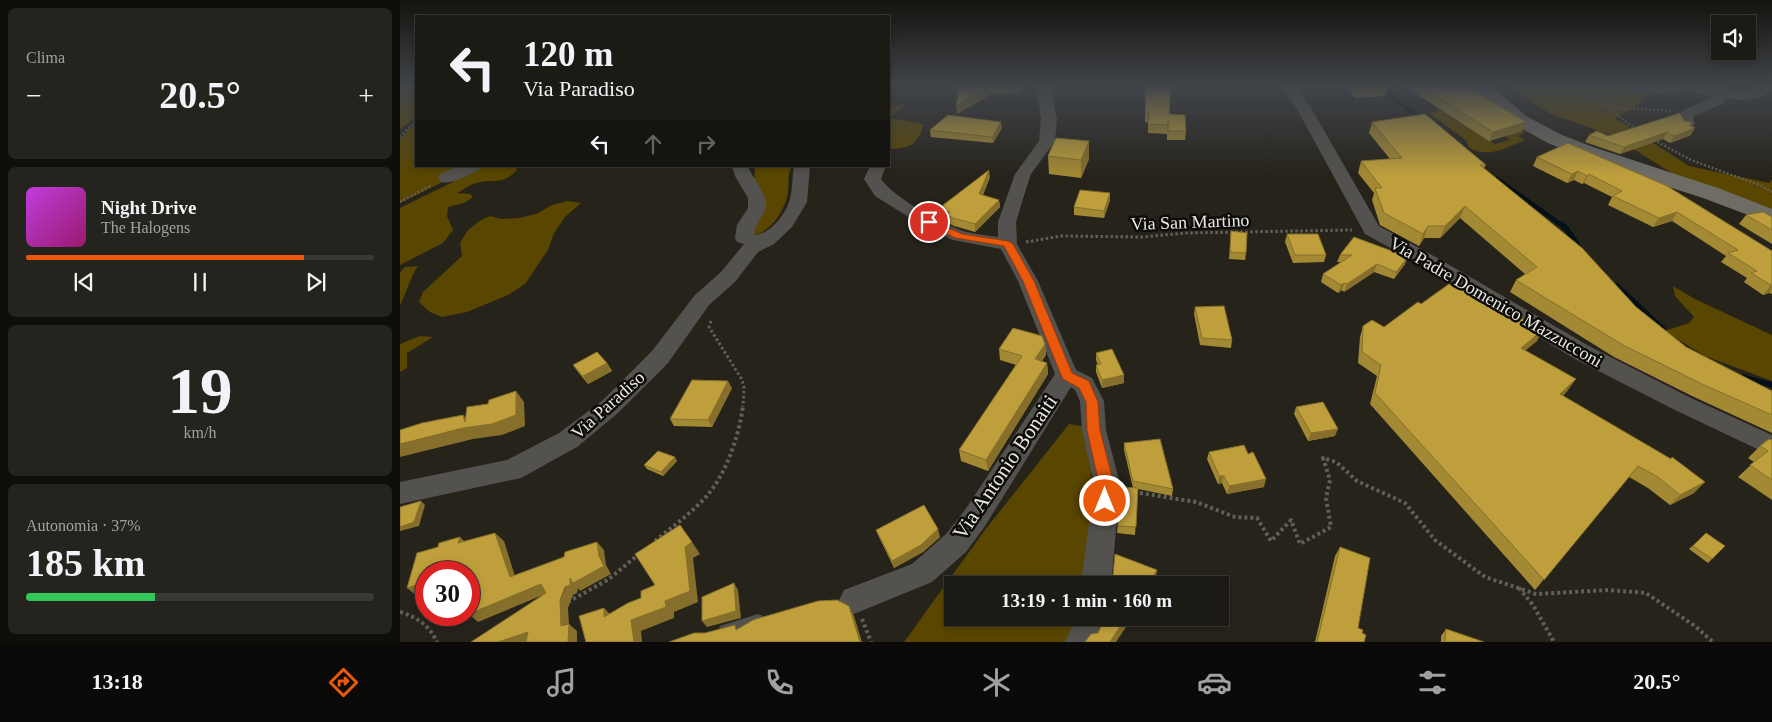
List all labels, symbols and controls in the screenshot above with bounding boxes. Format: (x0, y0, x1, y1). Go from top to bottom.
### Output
map controls (1711, 15, 1756, 60)
button: sound (1711, 15, 1756, 60)
icon: left (440, 35, 505, 100)
text: 120 m (523, 35, 613, 74)
text: Clima (26, 49, 65, 66)
text: 20.5° (159, 74, 241, 116)
text: Via Paradiso (523, 76, 635, 101)
text: − (26, 80, 42, 111)
text: + (358, 80, 374, 111)
icon: left (586, 130, 614, 158)
icon: ahead (639, 130, 667, 158)
icon: right (692, 130, 720, 158)
text: Night Drive (101, 197, 197, 218)
pin (908, 201, 950, 243)
icon: arrive (915, 208, 943, 236)
street label: Via San Martino (1130, 210, 1250, 234)
text: The Halogens (101, 219, 190, 236)
street label: Via Padre Domenico Mazzucconi (1386, 233, 1606, 371)
icon: previous (70, 268, 98, 296)
icon: pause (186, 268, 214, 296)
icon: next (302, 268, 330, 296)
text: 19 (168, 355, 233, 427)
street label: Via Paradiso (567, 367, 649, 443)
street label: Via Antonio Bonaiti (948, 390, 1062, 544)
text: km/h (184, 424, 216, 441)
position arrow (1078, 474, 1130, 526)
text: Autonomia · 37% (26, 517, 141, 534)
text: 185 km (26, 542, 145, 584)
speed limit sign: 30 (415, 561, 480, 626)
text: 13:19 · 1 min · 160 m (1001, 590, 1172, 611)
icon: directions (326, 665, 361, 700)
icon: music (544, 665, 579, 700)
icon: phone (762, 665, 797, 700)
icon: climate (979, 665, 1014, 700)
icon: car (1197, 665, 1232, 700)
icon: filters (1415, 665, 1450, 700)
text: 13:18 (91, 669, 143, 694)
text: 20.5° (1633, 669, 1680, 694)

